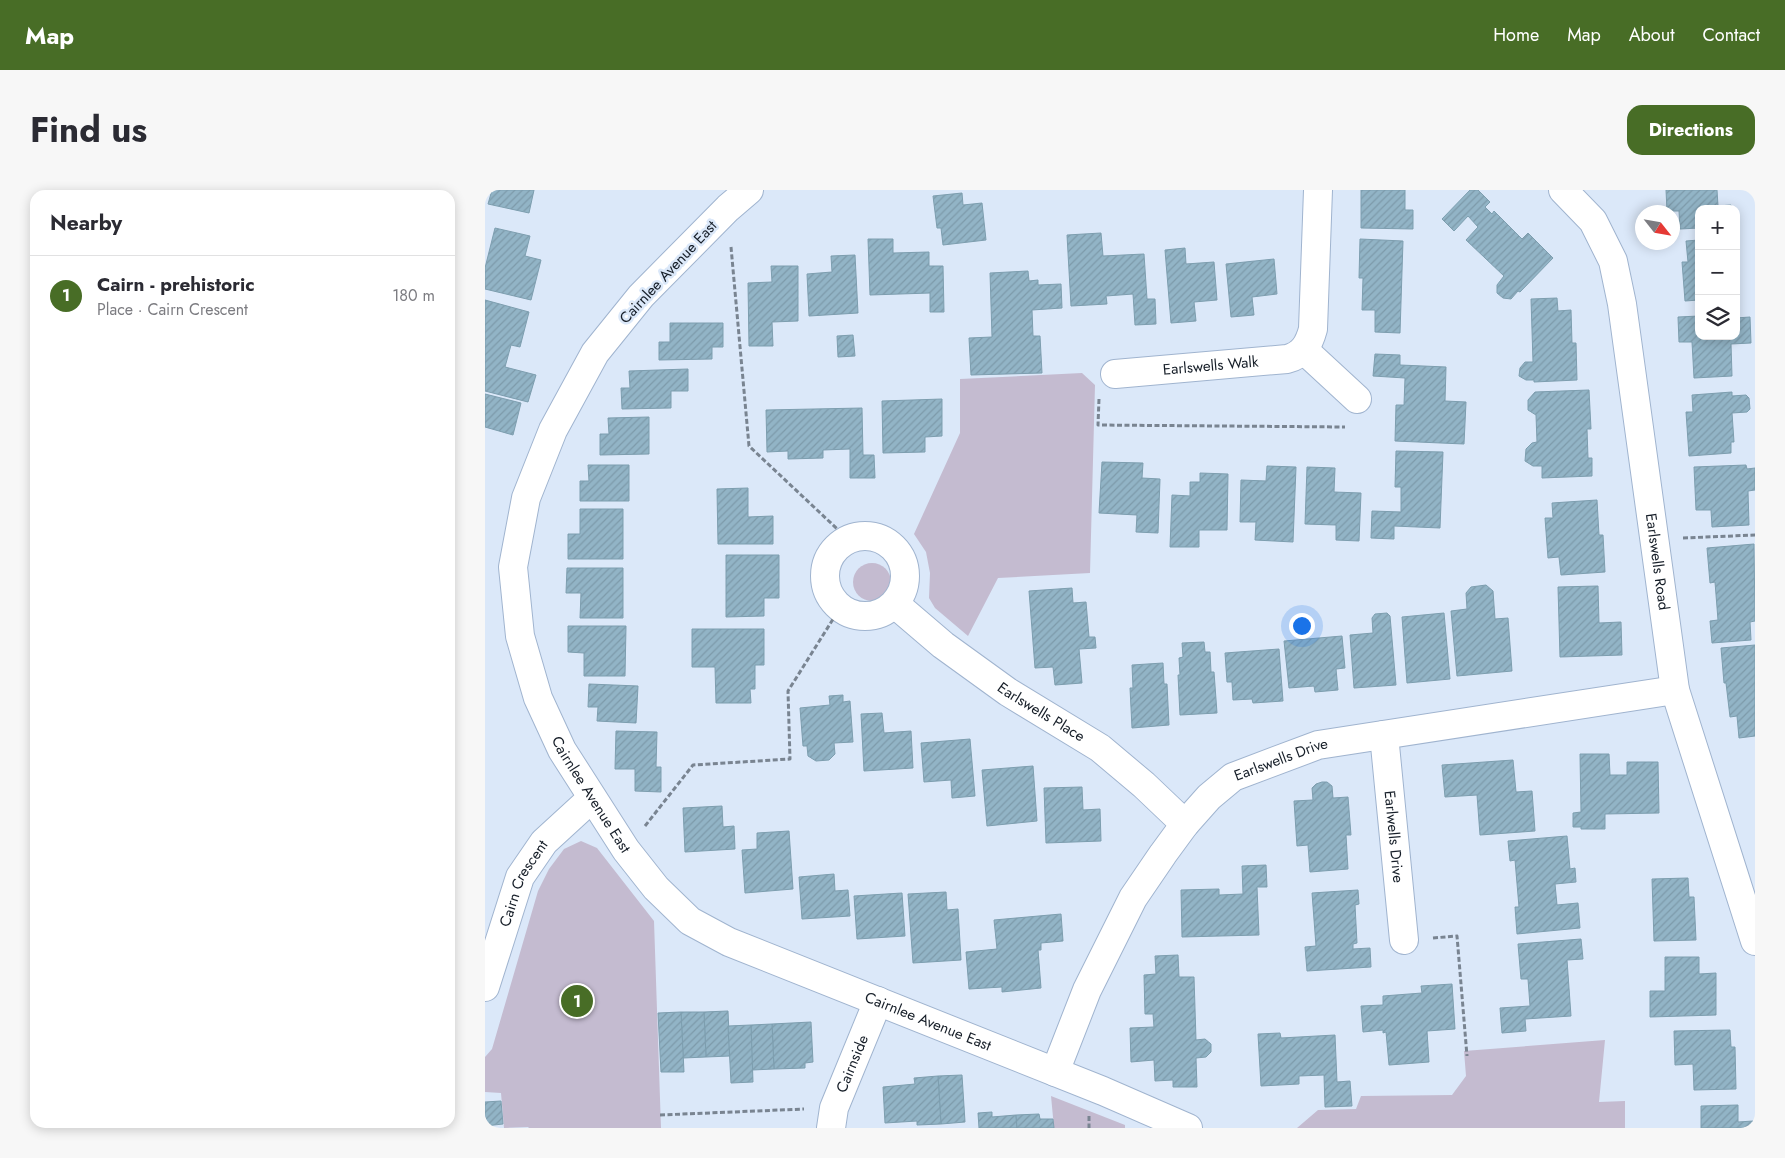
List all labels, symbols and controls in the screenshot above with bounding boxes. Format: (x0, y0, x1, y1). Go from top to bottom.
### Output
text: Map (25, 18, 74, 53)
text: Home (1493, 22, 1539, 48)
text: Map (1567, 22, 1601, 48)
text: About (1629, 22, 1674, 48)
text: Contact (1702, 22, 1760, 48)
text: Find us (30, 105, 147, 155)
button: Directions (1627, 105, 1755, 155)
north arrow (1635, 205, 1680, 250)
map controls (1695, 205, 1740, 340)
button: + (1695, 205, 1740, 250)
text: Nearby (50, 208, 122, 238)
street label: Cairnlee Avenue East (614, 215, 722, 329)
button: − (1695, 250, 1740, 295)
text: Cairn - prehistoric (97, 271, 255, 298)
text: 1 (62, 284, 70, 307)
text: 180 m (392, 284, 435, 307)
button: layers (1695, 295, 1740, 340)
text: Place · Cairn Crescent (97, 298, 248, 321)
street label: Earlswells Walk (1162, 351, 1260, 381)
street label: Earlswells Road (1640, 512, 1675, 612)
your location (1289, 613, 1315, 639)
street label: Earlswells Place (993, 677, 1089, 747)
street label: Cairnlee Avenue East (546, 733, 636, 858)
street label: Earlswells Drive (1231, 733, 1330, 787)
street label: Earlwells Drive (1378, 789, 1409, 884)
street label: Cairn Crescent (494, 835, 553, 930)
pin: 1 (561, 982, 593, 1020)
street label: Cairnlee Avenue East (862, 986, 995, 1057)
street label: Cairnside (830, 1031, 874, 1096)

